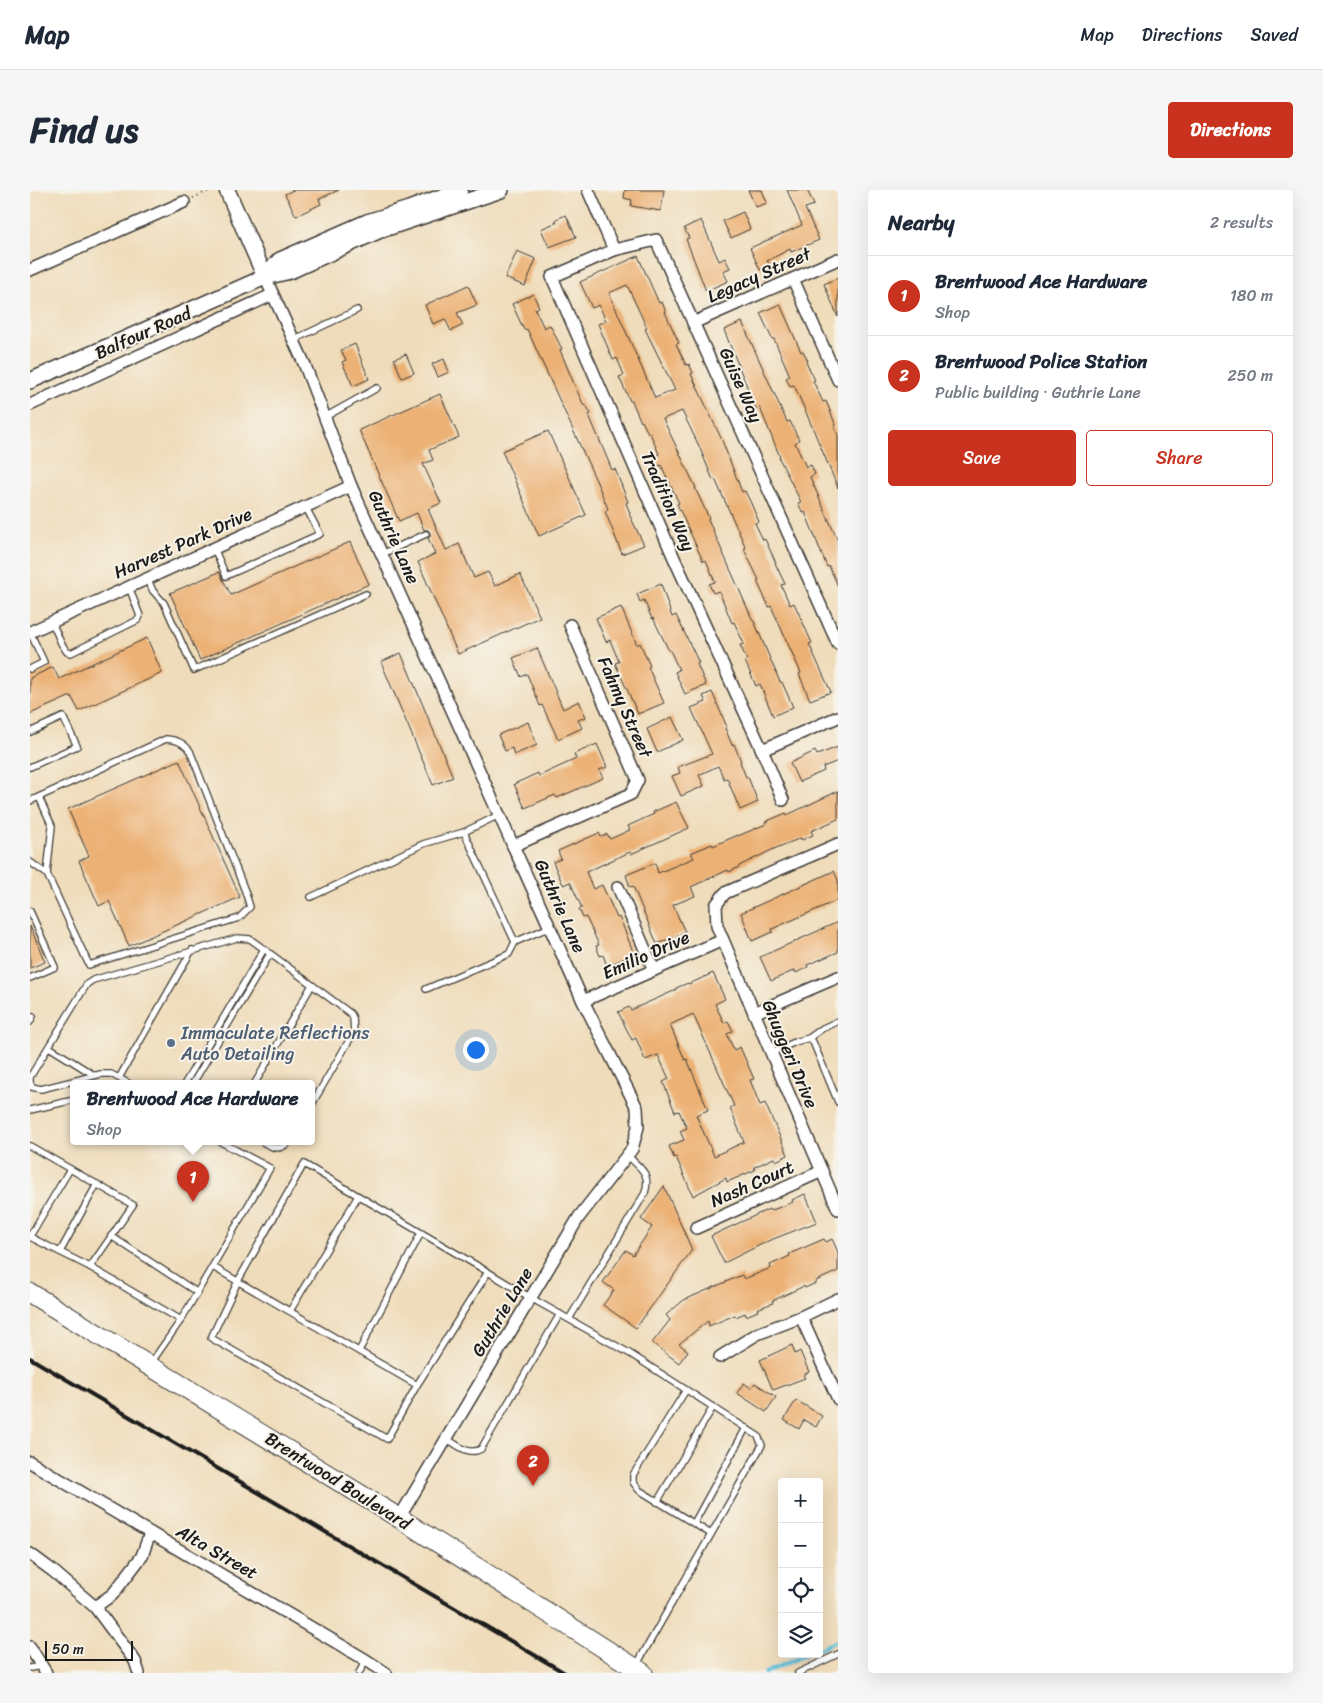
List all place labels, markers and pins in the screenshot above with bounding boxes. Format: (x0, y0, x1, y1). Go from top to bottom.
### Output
place label: Immaculate Reflections Auto Detailing (180, 1017, 370, 1070)
marker: Immaculate Reflections Auto Detailing (165, 1037, 177, 1049)
pin: 1 (177, 1161, 209, 1202)
pin: 2 (517, 1445, 549, 1486)

